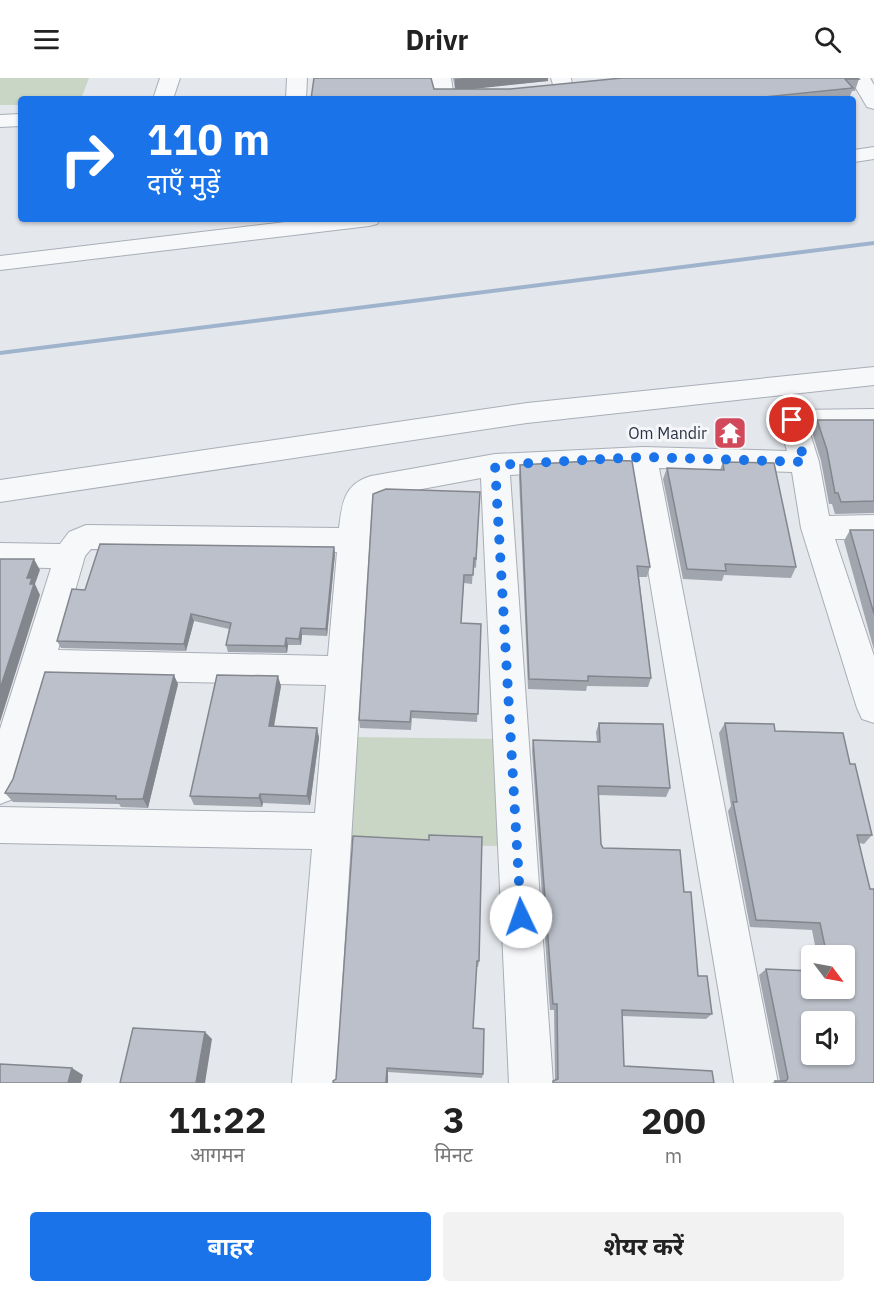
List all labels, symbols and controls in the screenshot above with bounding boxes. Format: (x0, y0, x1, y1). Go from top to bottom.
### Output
text: Drivr (406, 22, 468, 57)
icon: menu (30, 23, 63, 56)
icon: search (811, 23, 844, 56)
text: 110 m (147, 112, 270, 167)
icon: right (48, 120, 126, 198)
text: दाएँ मुड़ें (147, 165, 220, 200)
pin (766, 394, 817, 445)
icon: arrive (775, 403, 808, 436)
temple icon: Om Mandir (712, 415, 748, 451)
place label: Om Mandir (628, 423, 707, 443)
position arrow (489, 885, 553, 949)
north arrow (801, 945, 855, 999)
map controls (801, 945, 855, 1065)
button: sound (801, 1011, 855, 1065)
text: 11:22 (168, 1096, 266, 1143)
text: 3 (443, 1096, 465, 1143)
text: 200 (641, 1097, 706, 1144)
text: आगमन (190, 1141, 245, 1168)
text: मिनट (435, 1141, 473, 1168)
text: m (665, 1142, 682, 1169)
button: बाहर (30, 1212, 431, 1281)
button: शेयर करें (443, 1212, 844, 1281)

